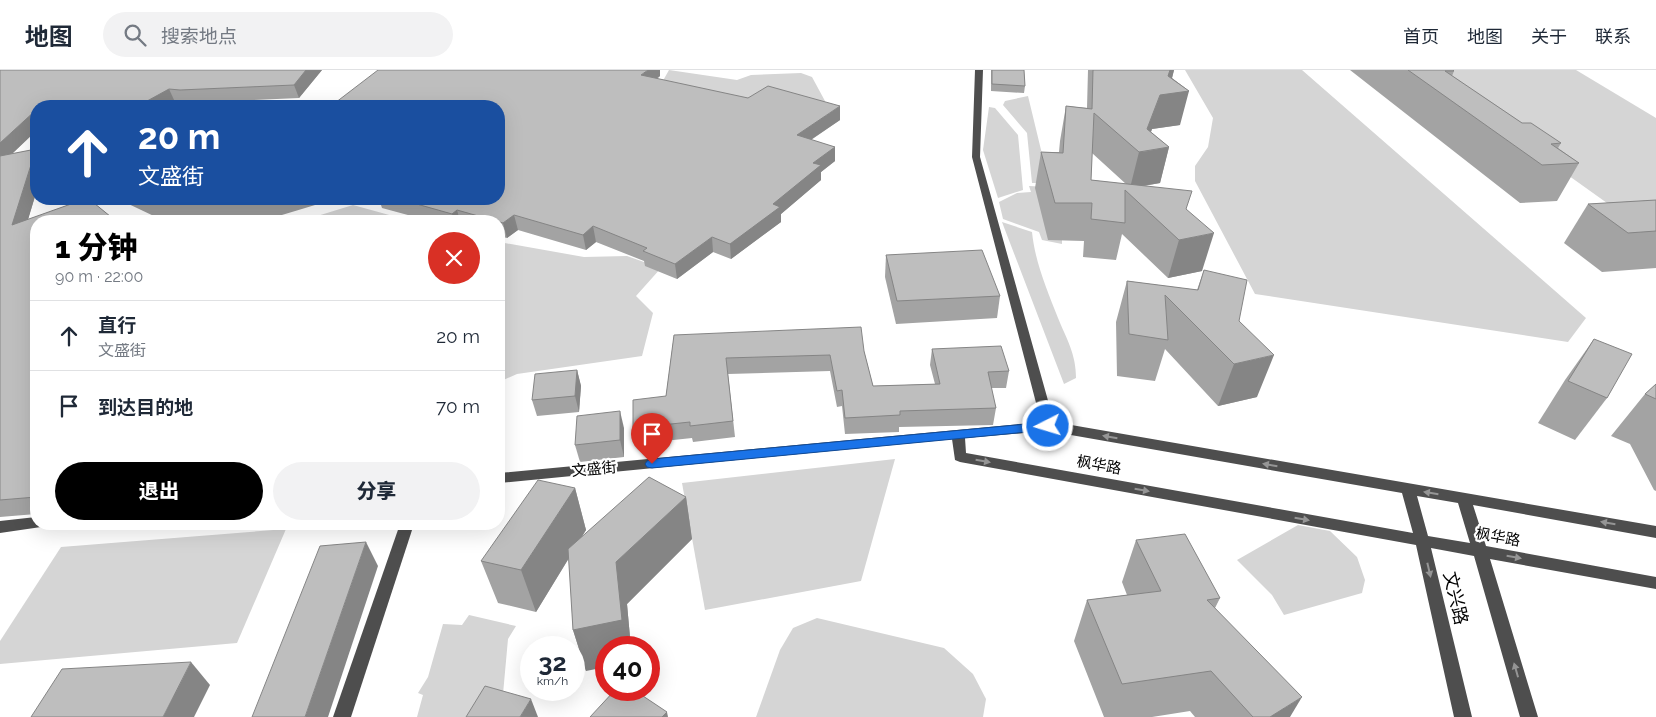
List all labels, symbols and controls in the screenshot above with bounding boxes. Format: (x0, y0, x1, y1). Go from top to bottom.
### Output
search box (103, 12, 453, 57)
icon: search (121, 21, 149, 49)
text: 地图 (25, 22, 73, 51)
text: 搜索地点 (161, 25, 237, 47)
text: 首页 (1403, 26, 1439, 47)
text: 地图 (1467, 26, 1503, 47)
text: 关于 (1531, 26, 1567, 47)
text: 联系 (1595, 26, 1631, 47)
text: 20 m (138, 116, 220, 157)
icon: ahead (55, 120, 120, 185)
text: 文盛街 (138, 163, 204, 189)
text: 1 分钟 (55, 230, 138, 265)
button: close (428, 232, 480, 284)
text: 90 m · 22:00 (55, 267, 143, 286)
text: 直行 (98, 314, 136, 336)
icon: ahead (55, 322, 83, 350)
text: 20 m (436, 325, 480, 347)
text: 文盛街 (98, 341, 146, 360)
icon: arrive (55, 392, 83, 420)
text: 70 m (436, 395, 480, 417)
text: 到达目的地 (98, 396, 193, 418)
position arrow (1021, 399, 1073, 451)
pin (631, 413, 673, 464)
icon: arrive (638, 420, 666, 448)
one-way arrow (1102, 432, 1118, 440)
street label: 枫华路 (1075, 452, 1123, 478)
one-way arrow (975, 457, 991, 465)
street label: 文盛街 (571, 458, 617, 480)
one-way arrow (1262, 460, 1278, 468)
button: 退出 (55, 462, 263, 520)
button: 分享 (273, 462, 480, 520)
one-way arrow (1135, 486, 1151, 494)
one-way arrow (1422, 488, 1438, 496)
one-way arrow (1295, 515, 1311, 523)
one-way arrow (1600, 519, 1616, 527)
street label: 枫华路 (1474, 524, 1522, 550)
one-way arrow (1506, 553, 1522, 561)
one-way arrow (1425, 563, 1433, 578)
street label: 文兴路 (1440, 569, 1472, 627)
speed limit sign: 40 (595, 636, 660, 701)
text: 32 (538, 647, 567, 677)
one-way arrow (1511, 663, 1519, 678)
text: km/h (537, 674, 568, 688)

